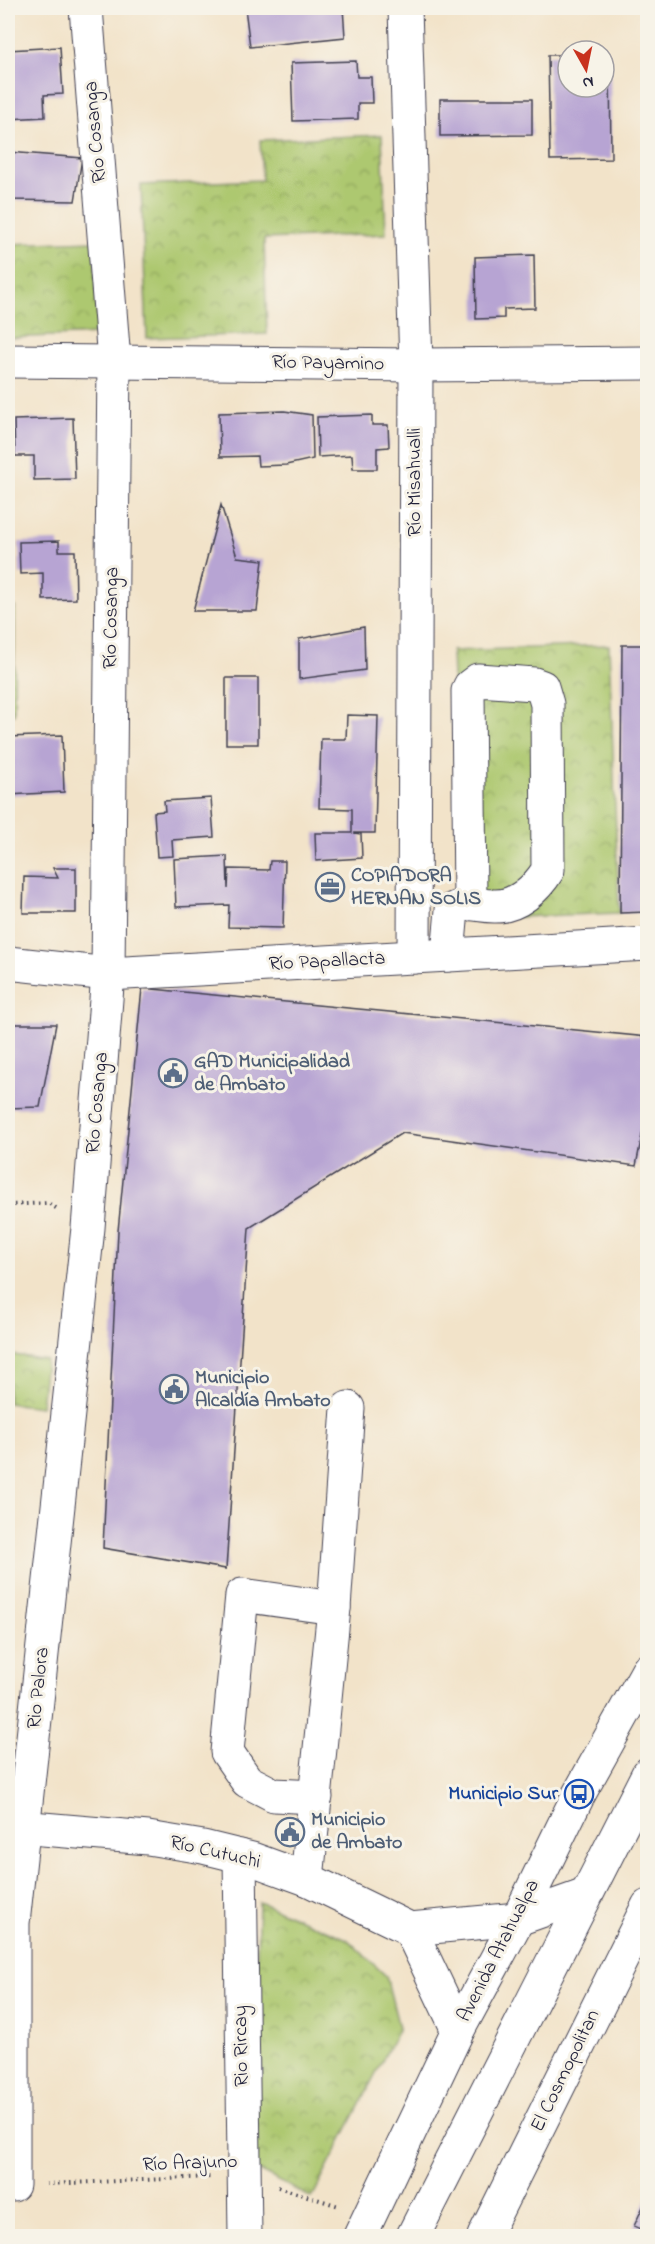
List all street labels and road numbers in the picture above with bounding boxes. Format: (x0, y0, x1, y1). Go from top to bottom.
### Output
street label: Río Cosanga (77, 80, 116, 184)
street label: Río Payamino (271, 349, 385, 379)
street label: Río Misahualli (401, 428, 430, 536)
street label: Río Cosanga (97, 567, 128, 669)
street label: Río Papallacta (268, 944, 386, 980)
street label: Río Cosanga (79, 1051, 118, 1155)
street label: Rio Palora (20, 1646, 58, 1730)
street label: Río Cutuchi (167, 1828, 263, 1878)
street label: Avenida Atahualpa (451, 1875, 547, 2027)
street label: Rio Rircay (227, 2005, 257, 2087)
street label: El Cosmopolitan (524, 2005, 608, 2137)
street label: Río Arajuno (142, 2148, 238, 2180)

